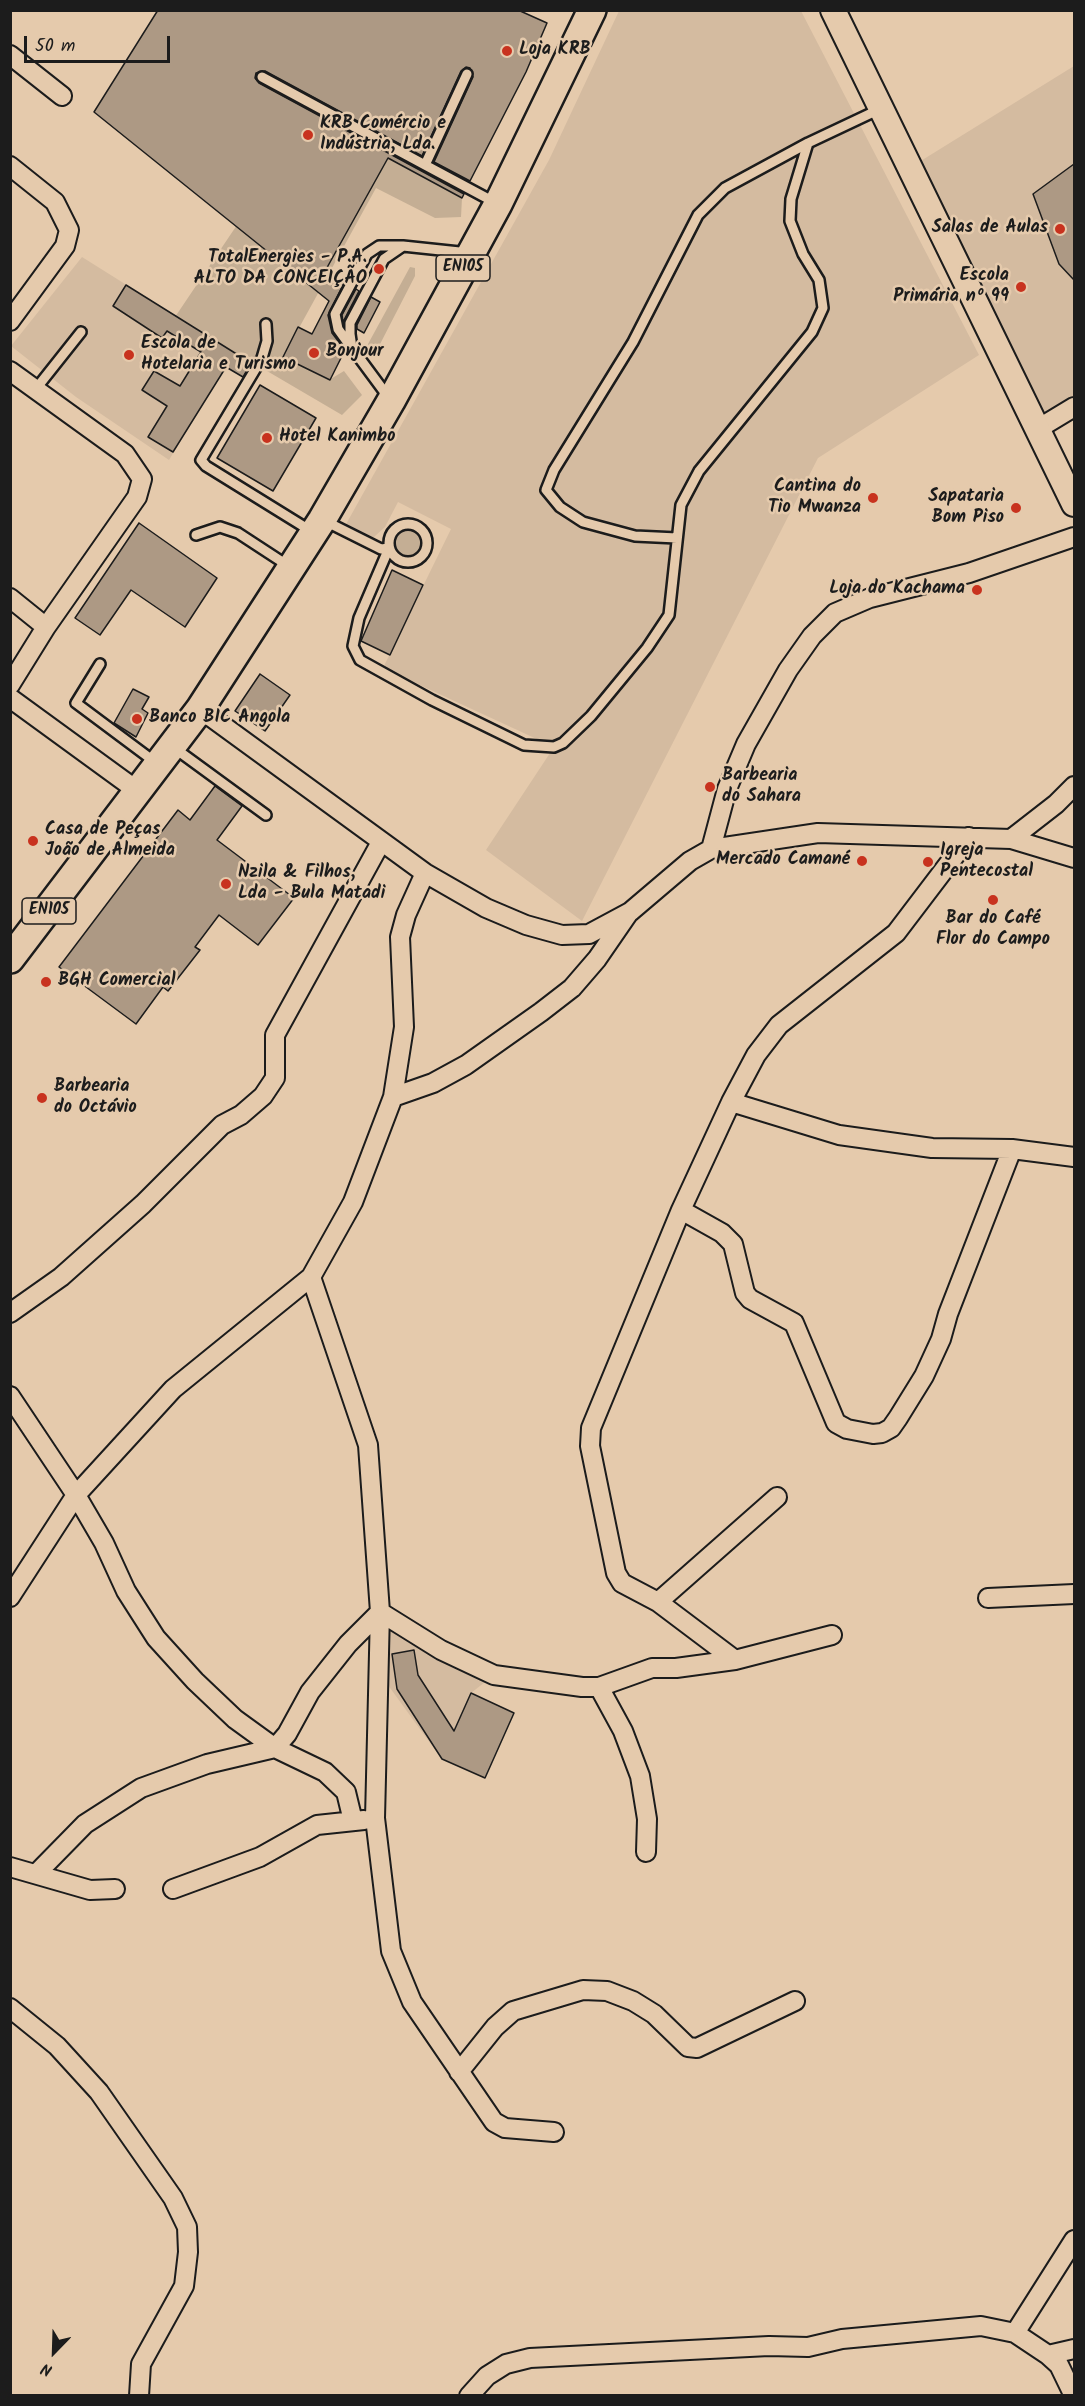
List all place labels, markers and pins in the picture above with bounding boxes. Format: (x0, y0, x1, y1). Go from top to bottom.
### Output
place label: Loja KRB (519, 40, 591, 62)
marker: Loja KRB (500, 44, 514, 58)
place label: KRB Comércio e Indústria, Lda. (320, 114, 446, 156)
marker: KRB Comércio e Indústria, Lda. (301, 128, 315, 142)
place label: Salas de Aulas (932, 218, 1048, 240)
marker: Salas de Aulas (1053, 222, 1067, 236)
place label: TotalEnergies - P.A. ALTO DA CONCEIÇÃO (194, 248, 367, 290)
marker: TotalEnergies - P.A. ALTO DA CONCEIÇÃO (372, 262, 386, 276)
place label: Escola Primária nº 99 (893, 266, 1009, 308)
marker: Escola Primária nº 99 (1014, 280, 1028, 294)
place label: Escola de Hotelaria e Turismo (141, 334, 296, 376)
place label: Bonjour (326, 342, 384, 364)
marker: Bonjour (307, 346, 321, 360)
marker: Escola de Hotelaria e Turismo (122, 348, 136, 362)
place label: Hotel Kanimbo (279, 427, 395, 449)
marker: Hotel Kanimbo (260, 431, 274, 445)
place label: Cantina do Tio Mwanza (768, 477, 861, 520)
place label: Sapataria Bom Piso (928, 487, 1004, 530)
marker: Cantina do Tio Mwanza (866, 491, 880, 505)
marker: Sapataria Bom Piso (1009, 501, 1023, 515)
place label: Loja do Kachama (829, 579, 965, 601)
marker: Loja do Kachama (970, 583, 984, 597)
place label: Banco BIC Angola (149, 708, 290, 730)
marker: Banco BIC Angola (130, 712, 144, 726)
place label: Barbearia do Sahara (722, 766, 801, 808)
marker: Barbearia do Sahara (703, 780, 717, 794)
place label: Casa de Peças João de Almeida (45, 820, 175, 862)
marker: Casa de Peças João de Almeida (26, 834, 40, 848)
place label: Igreja Pentecostal (940, 841, 1033, 884)
place label: Mercado Camané (716, 850, 850, 872)
marker: Mercado Camané (855, 854, 869, 868)
marker: Igreja Pentecostal (921, 855, 935, 869)
place label: Nzila & Filhos, Lda - Bula Matadi (238, 863, 385, 906)
marker: Nzila & Filhos, Lda - Bula Matadi (219, 877, 233, 891)
marker: Bar do Café Flor do Campo (986, 893, 1000, 907)
place label: Bar do Café Flor do Campo (936, 909, 1050, 952)
place label: BGH Comercial (58, 971, 175, 993)
marker: BGH Comercial (39, 975, 53, 989)
place label: Barbearia do Octávio (54, 1077, 137, 1120)
marker: Barbearia do Octávio (35, 1091, 49, 1105)

